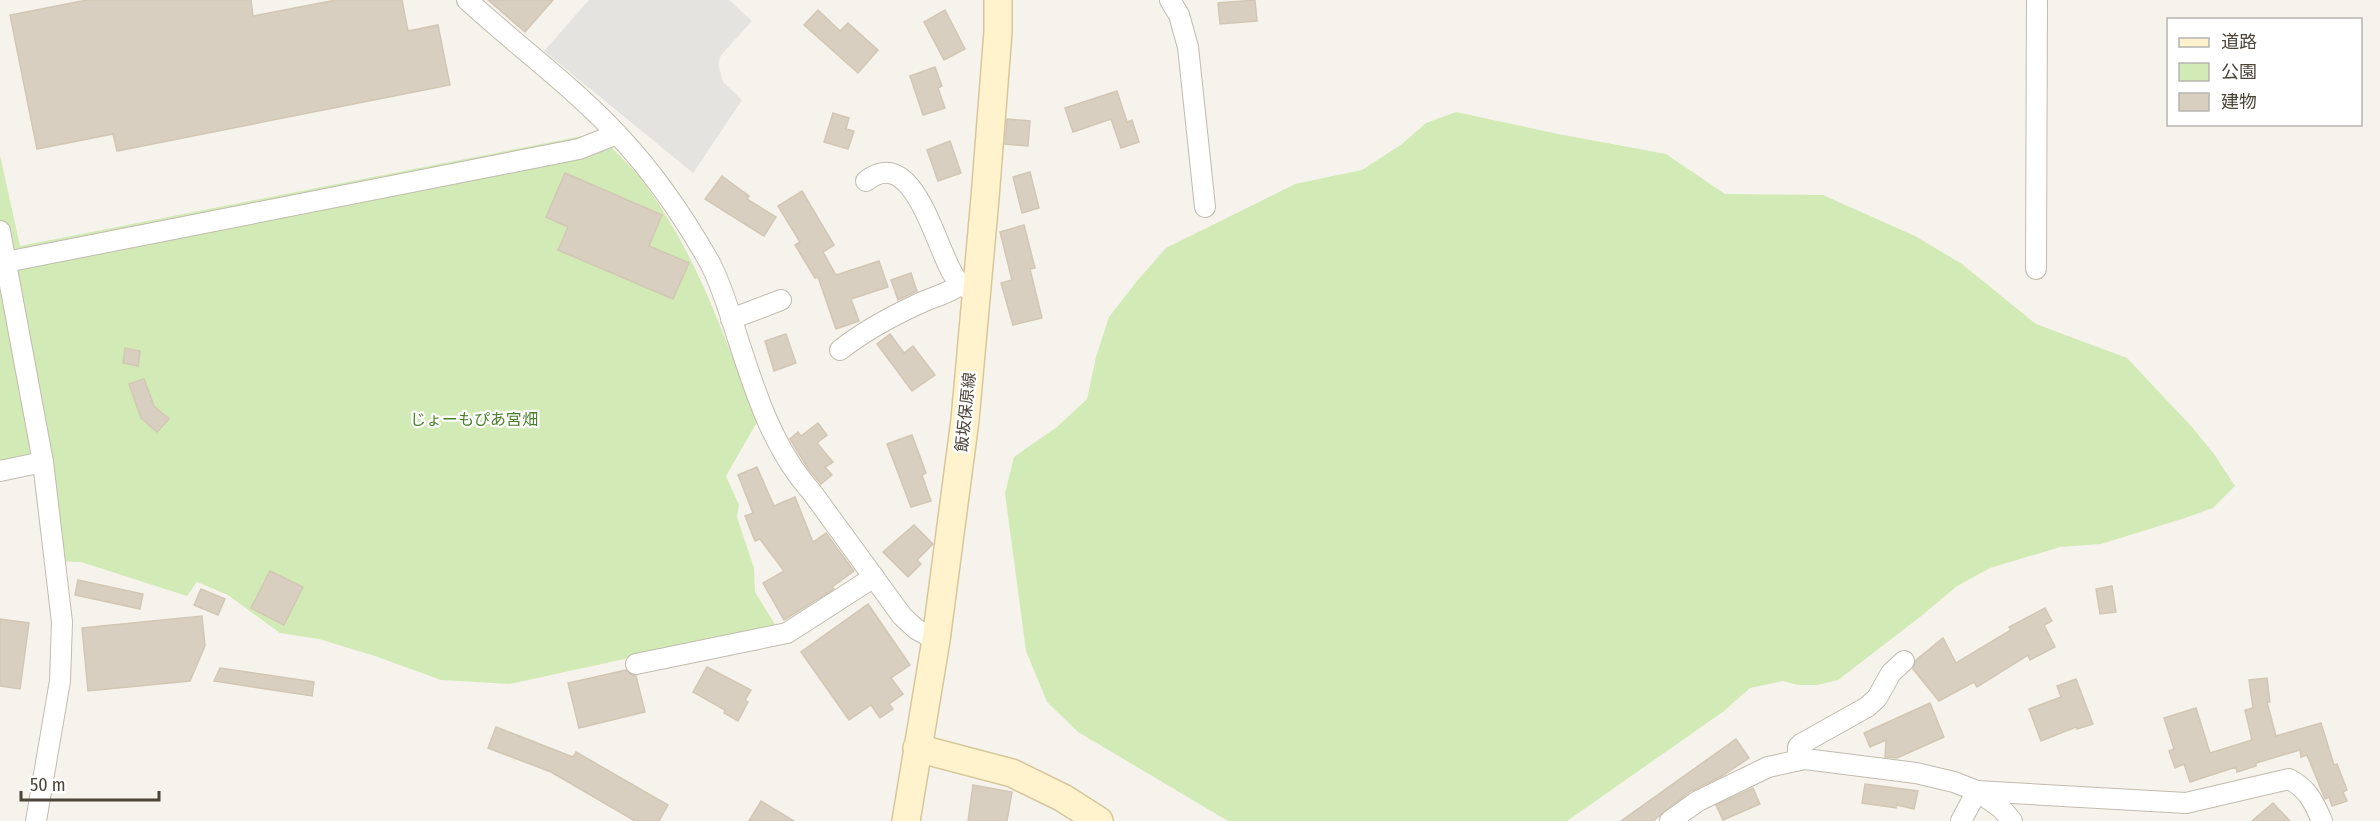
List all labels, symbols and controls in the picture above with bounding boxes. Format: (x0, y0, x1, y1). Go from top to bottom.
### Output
legend (2167, 18, 2362, 126)
text: 道路 (2221, 31, 2257, 53)
text: 公園 (2221, 61, 2257, 83)
text: 建物 (2221, 91, 2257, 113)
street label: 飯坂保原線 (952, 371, 979, 453)
park label: じょーもぴあ宮畑 (410, 410, 538, 429)
scale bar (21, 764, 159, 802)
text: 50 m (30, 774, 66, 796)

